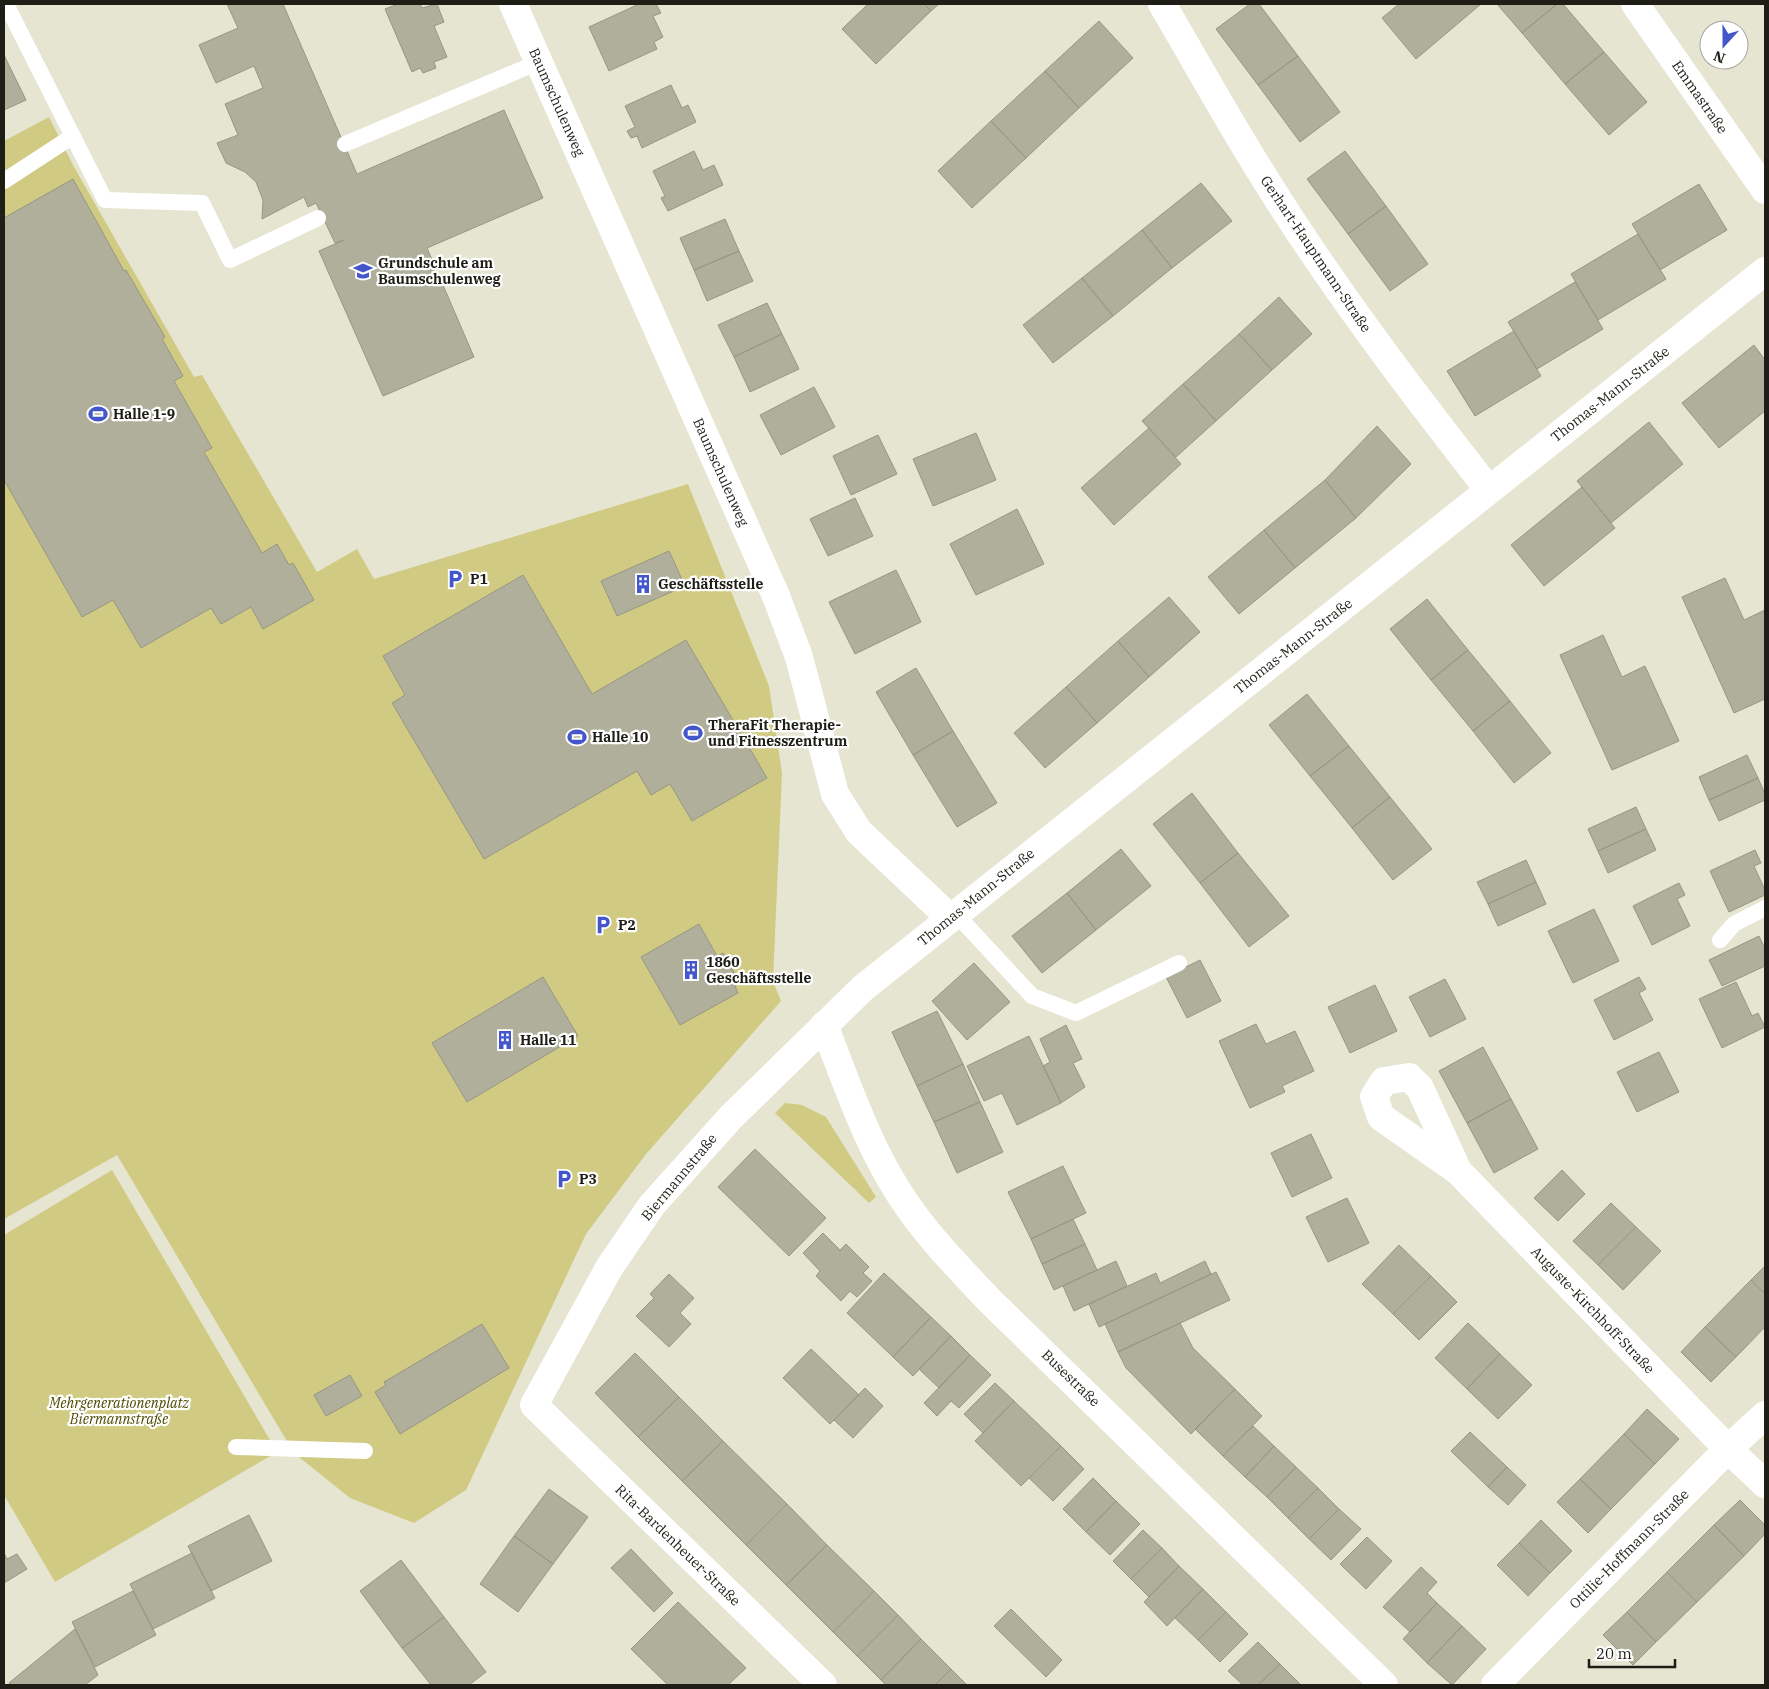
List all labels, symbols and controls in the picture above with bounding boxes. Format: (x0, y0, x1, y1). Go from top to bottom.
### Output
north arrow (1699, 20, 1749, 70)
street label: Baumschulenweg (525, 45, 589, 159)
text: N (1711, 47, 1728, 68)
street label: Emmastraße (1668, 57, 1732, 137)
street label: Gerhart-Hauptmann-Straße (1257, 172, 1375, 336)
place label: Grundschule am Baumschulenweg (378, 254, 502, 288)
school or university icon: Grundschule am Baumschulenweg (352, 260, 374, 282)
street label: Thomas-Mann-Straße (1547, 342, 1673, 446)
sports icon: Halle 1-9 (87, 403, 109, 425)
place label: Halle 1-9 (113, 405, 175, 423)
street label: Baumschulenweg (689, 415, 753, 529)
parking icon: P1 (444, 568, 466, 590)
place label: P1 (470, 570, 488, 588)
building icon: Geschäftsstelle (632, 573, 654, 595)
place label: Geschäftsstelle (658, 575, 763, 593)
street label: Thomas-Mann-Straße (1230, 594, 1356, 698)
place label: TheraFit Therapie- und Fitnesszentrum (708, 716, 848, 750)
sports icon: TheraFit Therapie- und Fitnesszentrum (682, 722, 704, 744)
sports icon: Halle 10 (566, 726, 588, 748)
place label: Halle 10 (592, 728, 648, 746)
street label: Thomas-Mann-Straße (914, 844, 1038, 950)
parking icon: P2 (592, 914, 614, 936)
place label: P2 (618, 916, 636, 934)
place label: 1860 Geschäftsstelle (706, 953, 811, 987)
building icon: 1860 Geschäftsstelle (680, 959, 702, 981)
building icon: Halle 11 (494, 1029, 516, 1051)
place label: Halle 11 (520, 1031, 576, 1049)
street label: Biermannstraße (637, 1130, 721, 1224)
parking icon: P3 (553, 1168, 575, 1190)
place label: P3 (579, 1170, 597, 1188)
street label: Auguste-Kirchhoff-Straße (1527, 1243, 1659, 1377)
street label: Busestraße (1038, 1346, 1104, 1410)
park label: Mehrgenerationenplatz Biermannstraße (48, 1394, 190, 1428)
street label: Rita-Bardenheuer-Straße (612, 1480, 744, 1610)
street label: Ottilie-Hoffmann-Straße (1565, 1485, 1693, 1613)
scale bar (1589, 1636, 1675, 1668)
text: 20 m (1596, 1644, 1632, 1663)

